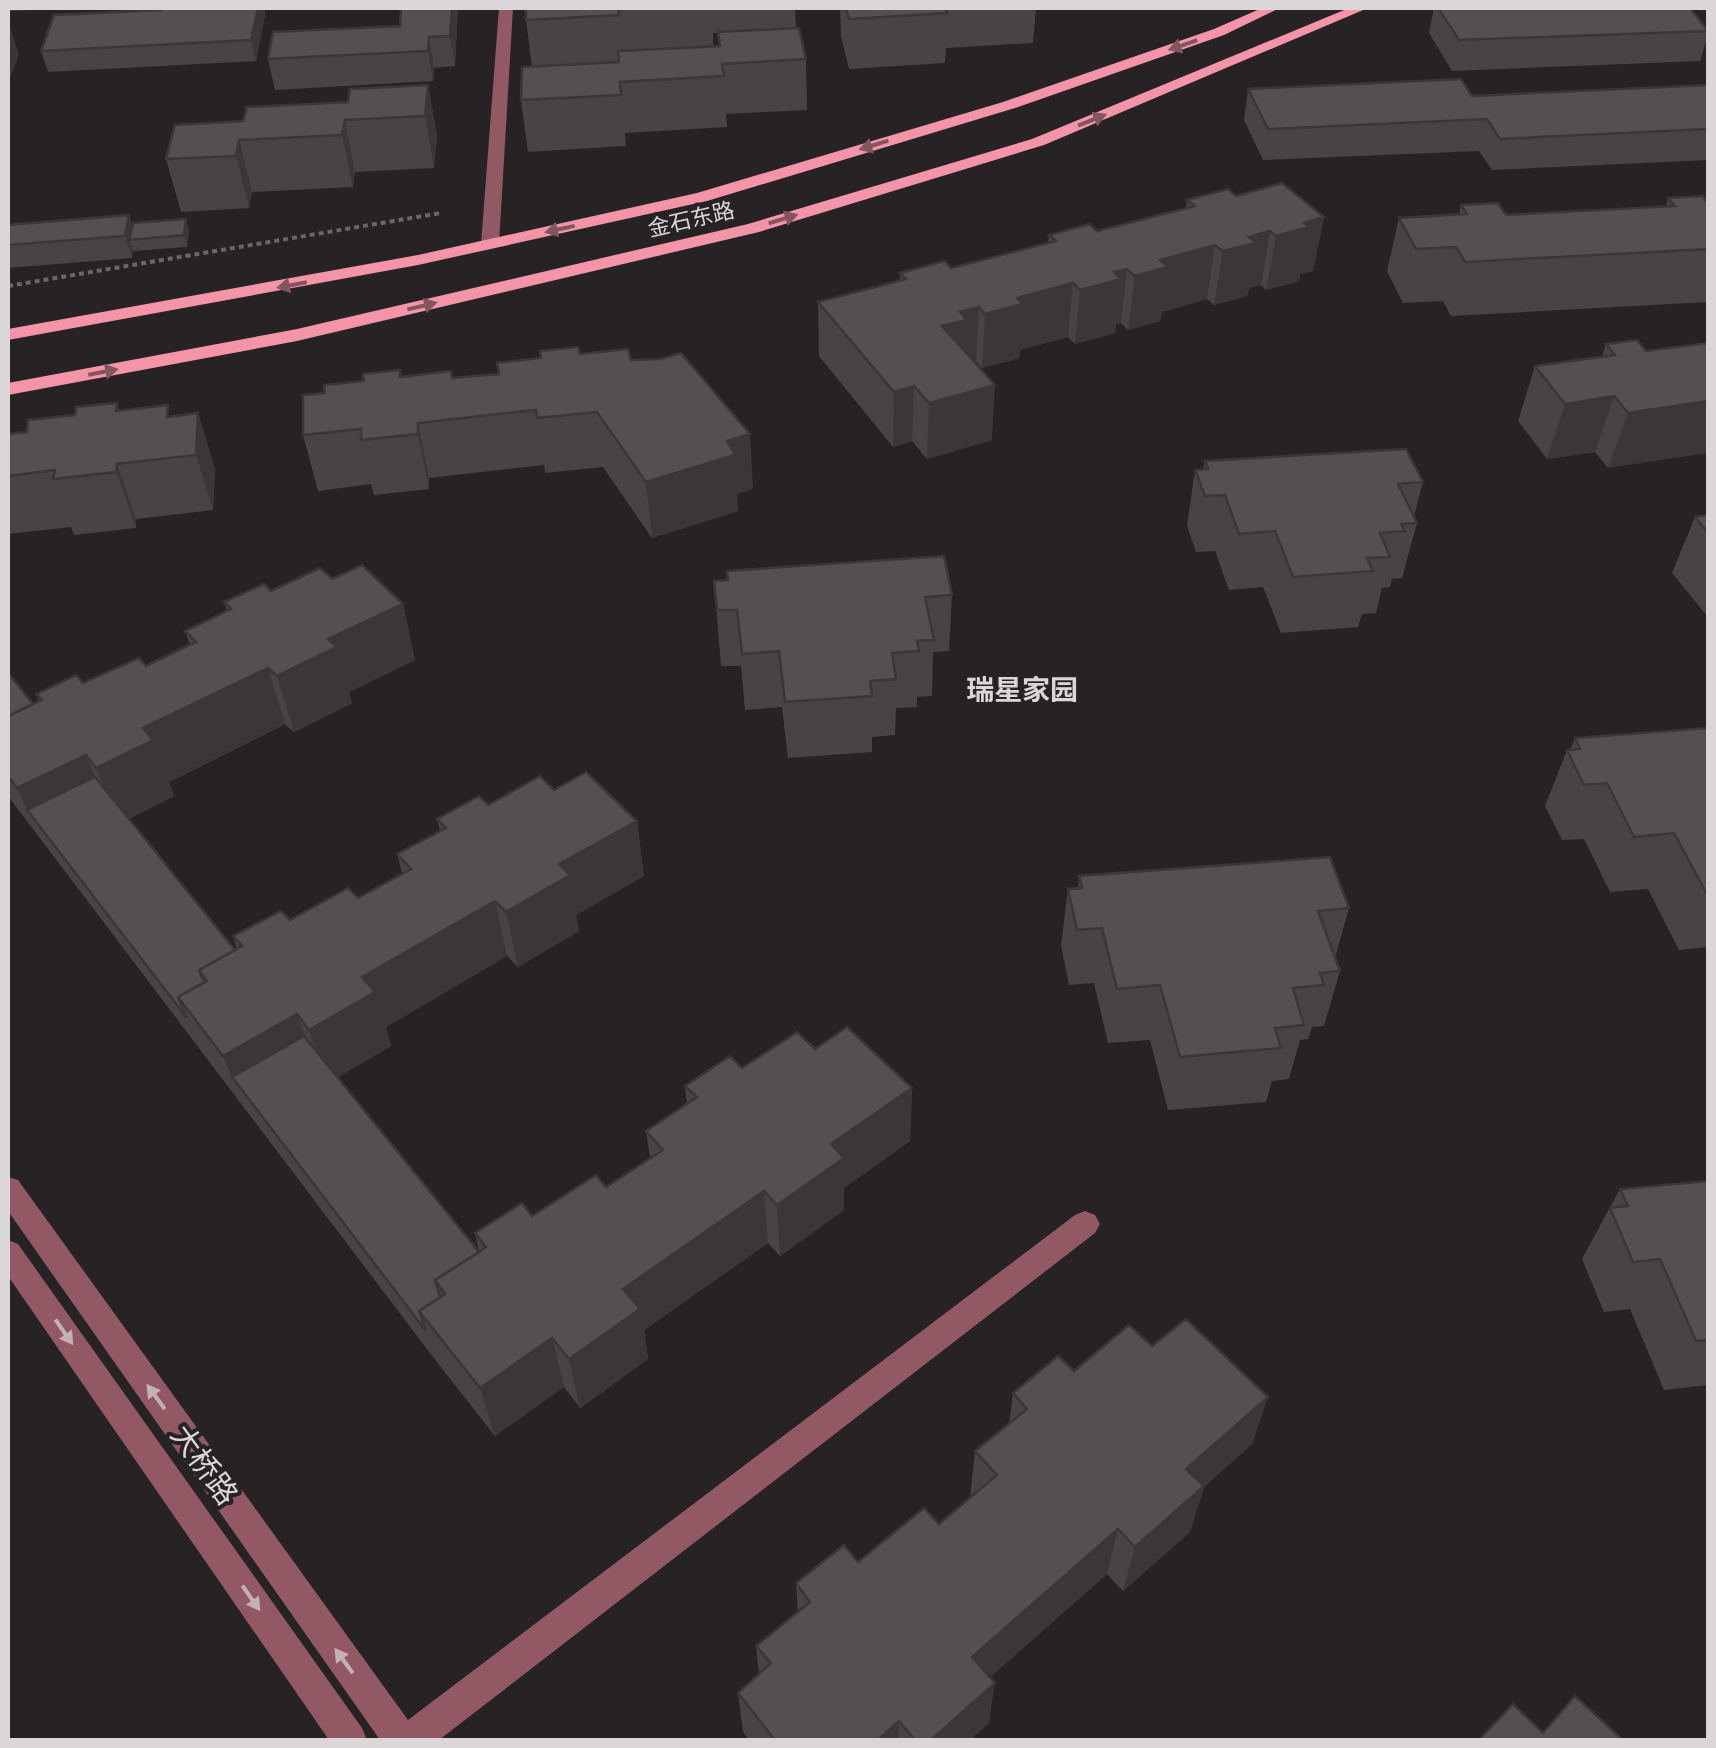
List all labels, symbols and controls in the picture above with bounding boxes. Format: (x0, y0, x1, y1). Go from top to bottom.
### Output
one-way arrow (1167, 38, 1197, 53)
one-way arrow (1077, 111, 1107, 127)
one-way arrow (858, 138, 888, 153)
street label: 金石东路 (645, 194, 738, 245)
one-way arrow (768, 211, 798, 226)
one-way arrow (544, 221, 575, 237)
one-way arrow (276, 278, 307, 293)
one-way arrow (407, 298, 438, 313)
one-way arrow (88, 363, 119, 379)
district label: 瑞星家园 (966, 671, 1078, 711)
one-way arrow (54, 1319, 73, 1346)
one-way arrow (146, 1383, 166, 1410)
street label: 大桥路 (160, 1416, 247, 1514)
one-way arrow (241, 1585, 260, 1611)
one-way arrow (335, 1648, 355, 1674)

